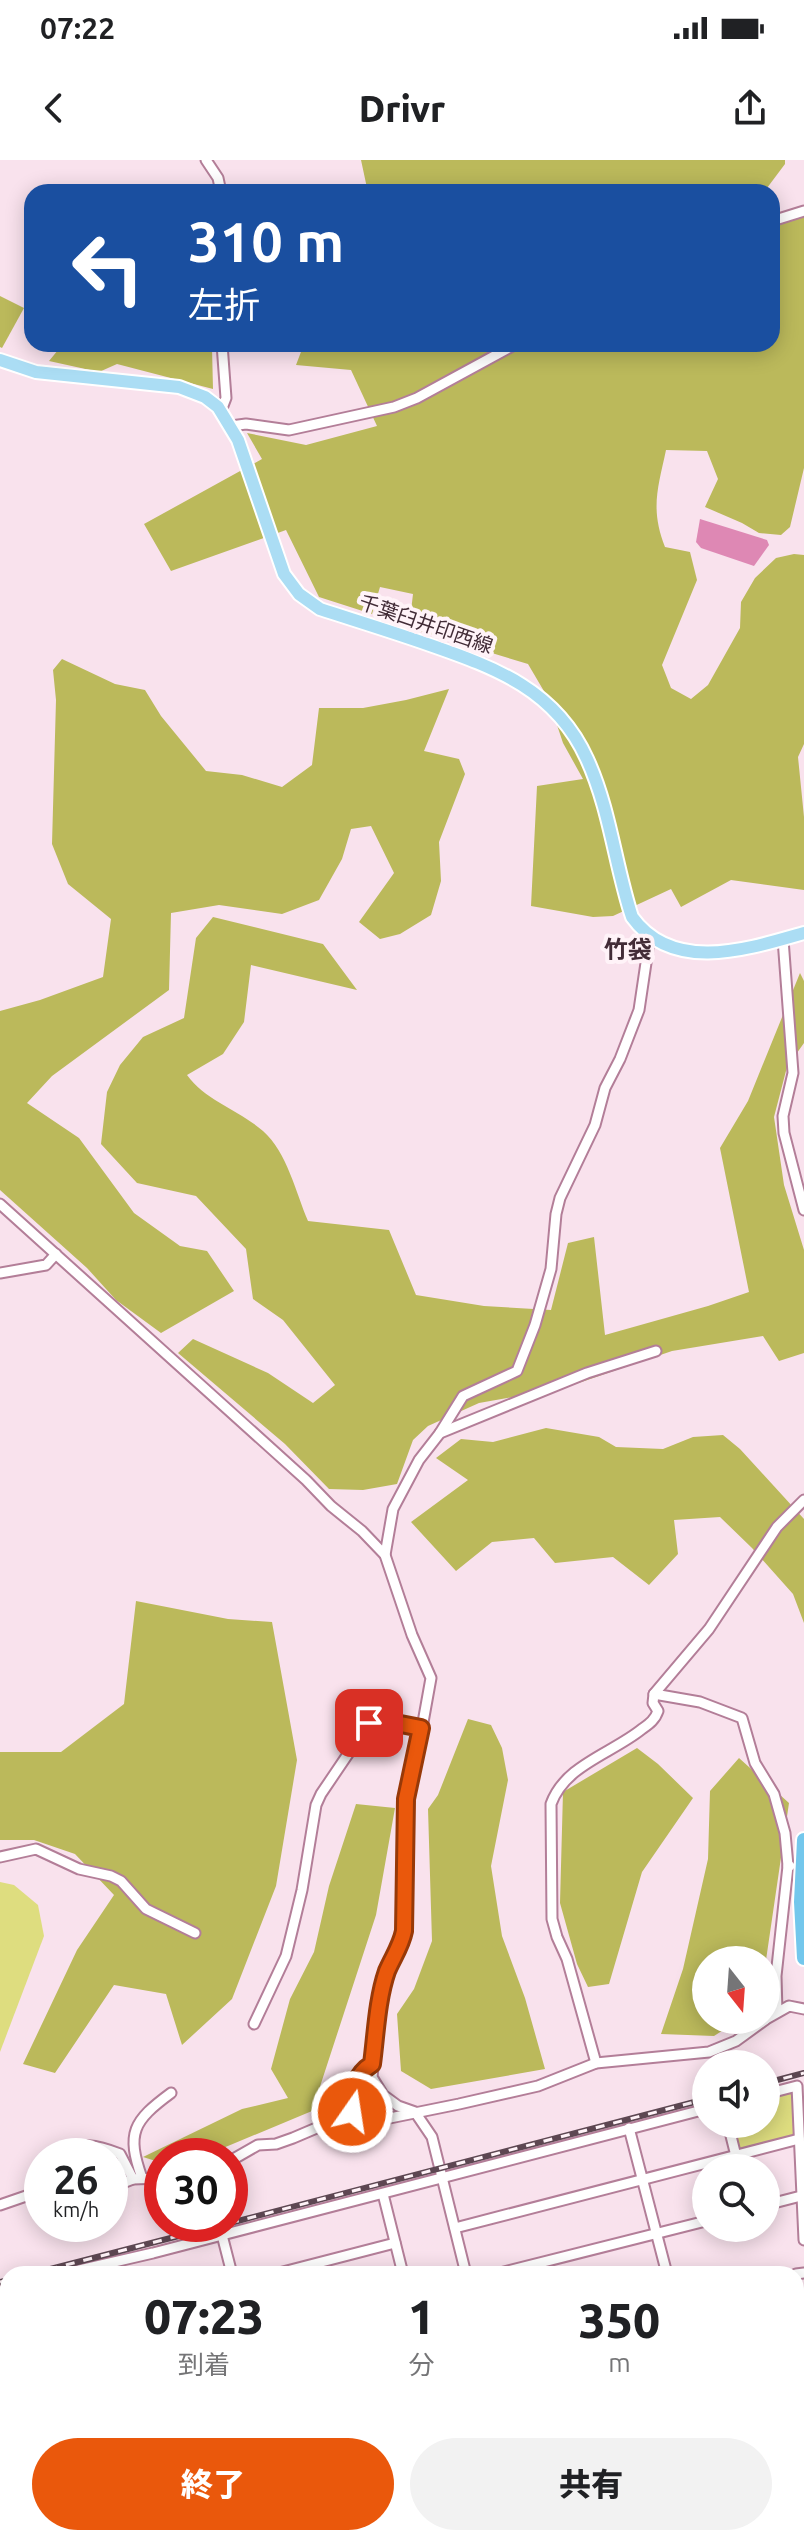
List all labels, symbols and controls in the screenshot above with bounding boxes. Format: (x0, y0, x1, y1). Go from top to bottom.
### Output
text: 07:22 (40, 11, 115, 45)
icon: back (32, 86, 76, 130)
icon: share (728, 86, 772, 130)
text: Drivr (359, 88, 445, 129)
text: 310 m (188, 210, 344, 273)
icon: left (56, 216, 160, 320)
text: 左折 (188, 284, 260, 325)
street label: 千葉臼井印西線 (356, 590, 496, 657)
district label: 竹袋 (604, 936, 652, 963)
pin (335, 1689, 403, 1757)
icon: arrive (347, 1701, 391, 1745)
north arrow (692, 1946, 780, 2034)
map controls (692, 1946, 780, 2242)
button: sound (692, 2050, 780, 2138)
position arrow (310, 2070, 394, 2154)
speed limit sign: 30 (144, 2138, 248, 2242)
button: search (692, 2154, 780, 2242)
text: 26 (53, 2157, 99, 2202)
text: km/h (53, 2198, 99, 2221)
text: 07:23 (144, 2289, 264, 2343)
text: 1 (408, 2289, 435, 2343)
text: 350 (579, 2293, 660, 2347)
text: m (608, 2348, 631, 2377)
text: 到着 (178, 2350, 230, 2379)
text: 分 (408, 2350, 434, 2379)
button: 終了 (32, 2438, 394, 2530)
button: 共有 (410, 2438, 772, 2530)

